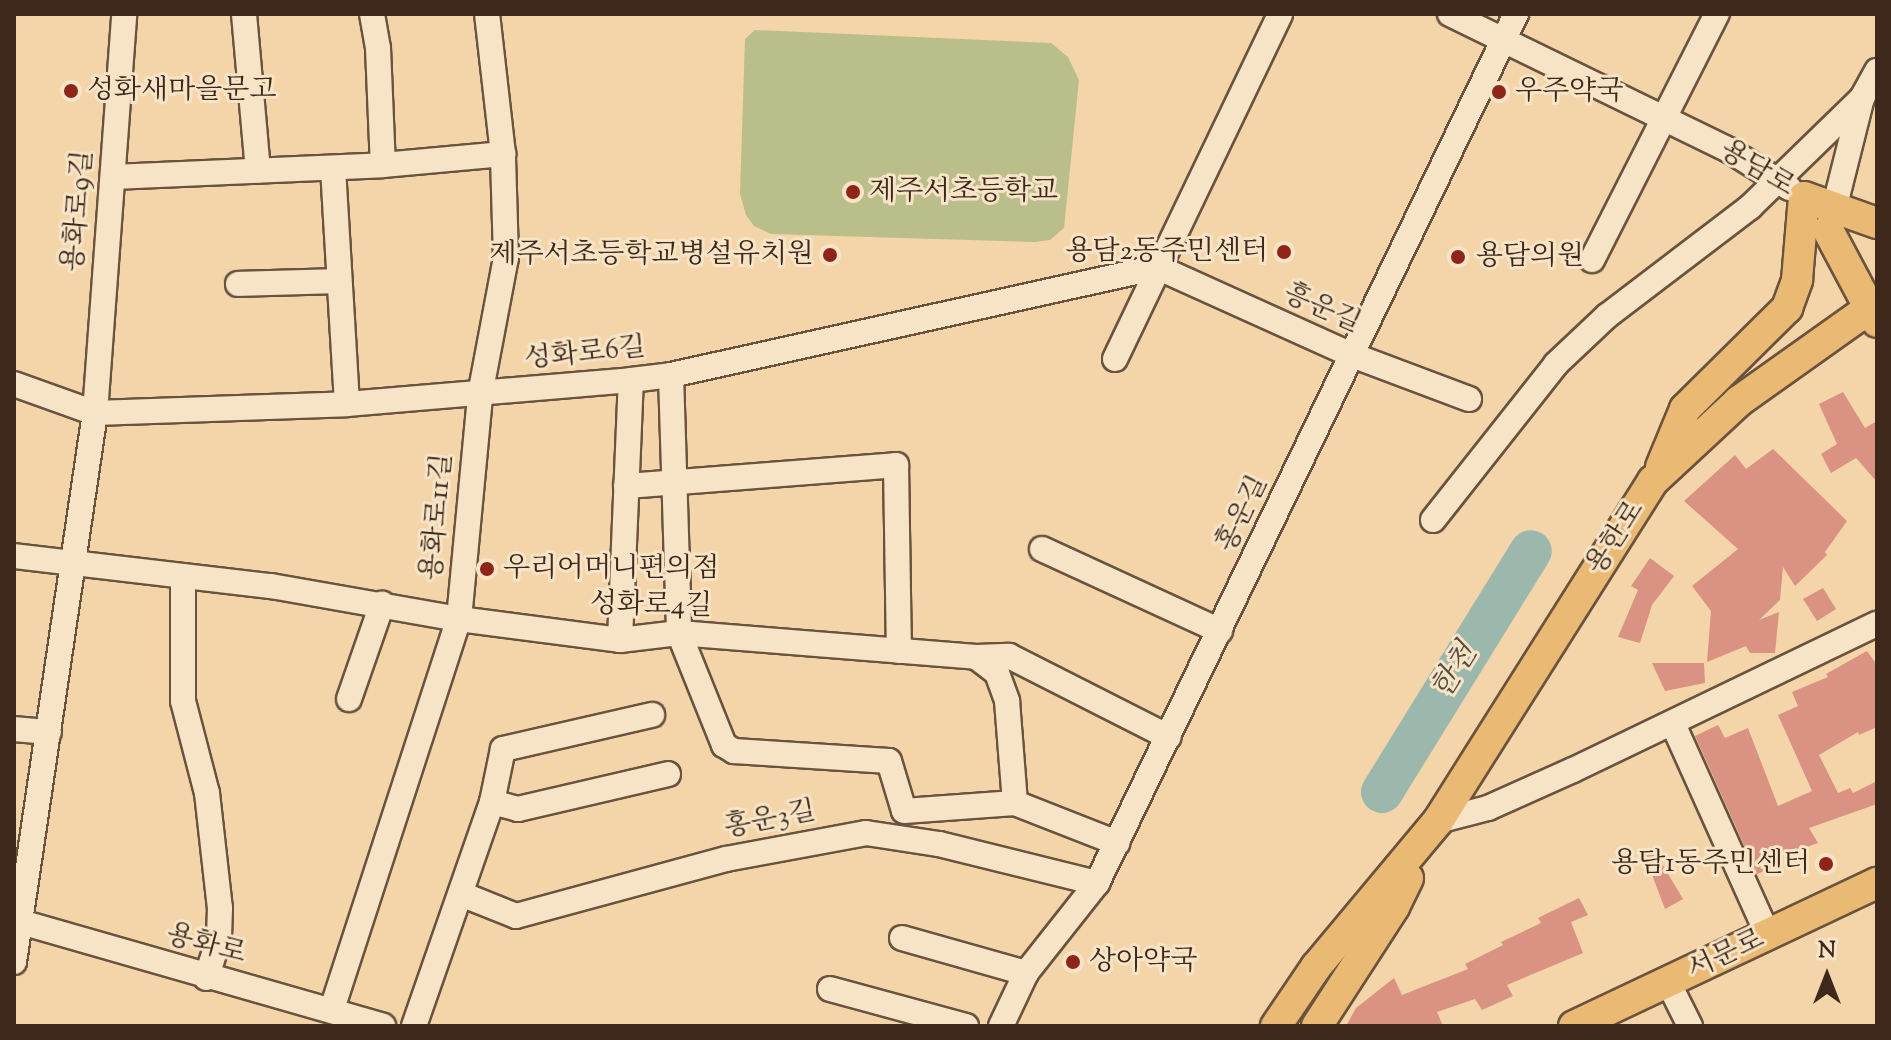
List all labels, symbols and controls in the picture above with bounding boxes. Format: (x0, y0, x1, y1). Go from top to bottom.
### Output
place label: 성화새마을문고 (87, 74, 276, 108)
place label: 우주약국 (1515, 75, 1623, 109)
marker: 성화새마을문고 (62, 82, 80, 100)
marker: 우주약국 (1490, 83, 1508, 101)
street label: 용담로 (1714, 134, 1800, 204)
street label: 용화로9길 (57, 149, 101, 273)
place label: 제주서초등학교 (869, 175, 1058, 209)
marker: 제주서초등학교 (844, 183, 862, 201)
place label: 용담2동주민센터 (1066, 235, 1268, 269)
place label: 제주서초등학교병설유치원 (489, 238, 814, 272)
place label: 용담의원 (1476, 240, 1584, 274)
marker: 용담2동주민센터 (1275, 243, 1293, 261)
marker: 제주서초등학교병설유치원 (821, 246, 839, 264)
marker: 용담의원 (1447, 246, 1469, 268)
street label: 흥운길 (1278, 277, 1366, 341)
street label: 성화로6길 (523, 331, 647, 377)
street label: 용화로11길 (416, 452, 460, 582)
street label: 홍운길 (1210, 470, 1276, 558)
street label: 용한로 (1580, 495, 1652, 581)
place label: 우리어머니편의점 (503, 552, 719, 586)
marker: 우리어머니편의점 (478, 560, 496, 578)
street label: 성화로4길 (590, 588, 712, 624)
water label: 한천 (1425, 638, 1487, 706)
street label: 홍운3길 (721, 795, 819, 845)
place label: 용담1동주민센터 (1611, 847, 1810, 881)
marker: 용담1동주민센터 (1817, 855, 1835, 873)
street label: 용화로 (162, 918, 250, 972)
street label: 서문로 (1682, 923, 1770, 987)
north arrow (1787, 936, 1867, 1016)
text: N (1818, 936, 1836, 968)
place label: 상아약국 (1089, 945, 1197, 979)
marker: 상아약국 (1064, 953, 1082, 971)

